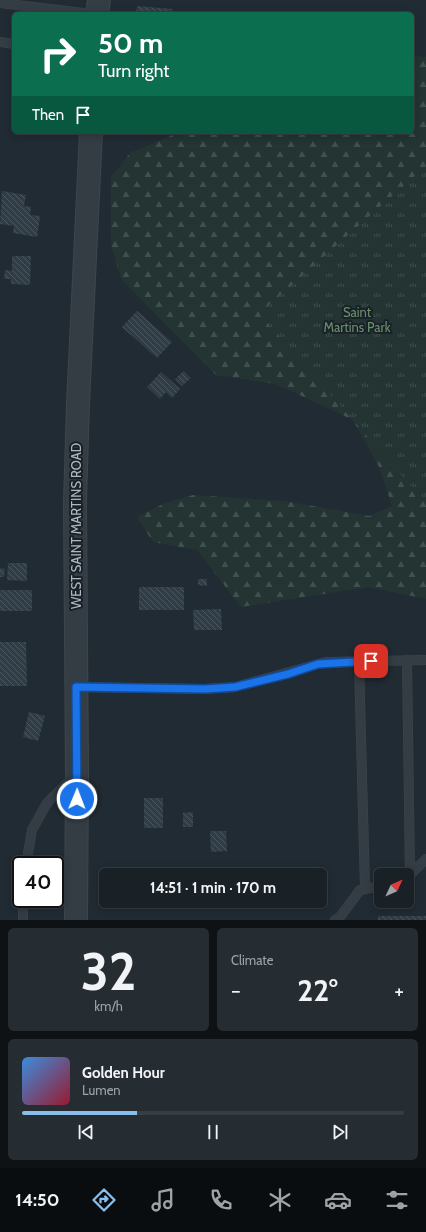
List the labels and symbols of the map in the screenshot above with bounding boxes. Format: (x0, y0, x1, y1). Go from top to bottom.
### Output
park label: Saint Martins Park (324, 304, 391, 335)
street label: WEST SAINT MARTINS ROAD (68, 443, 84, 609)
pin (354, 644, 388, 678)
position arrow (56, 778, 98, 820)
speed limit sign: 40 (12, 856, 64, 908)
north arrow (374, 868, 414, 908)

